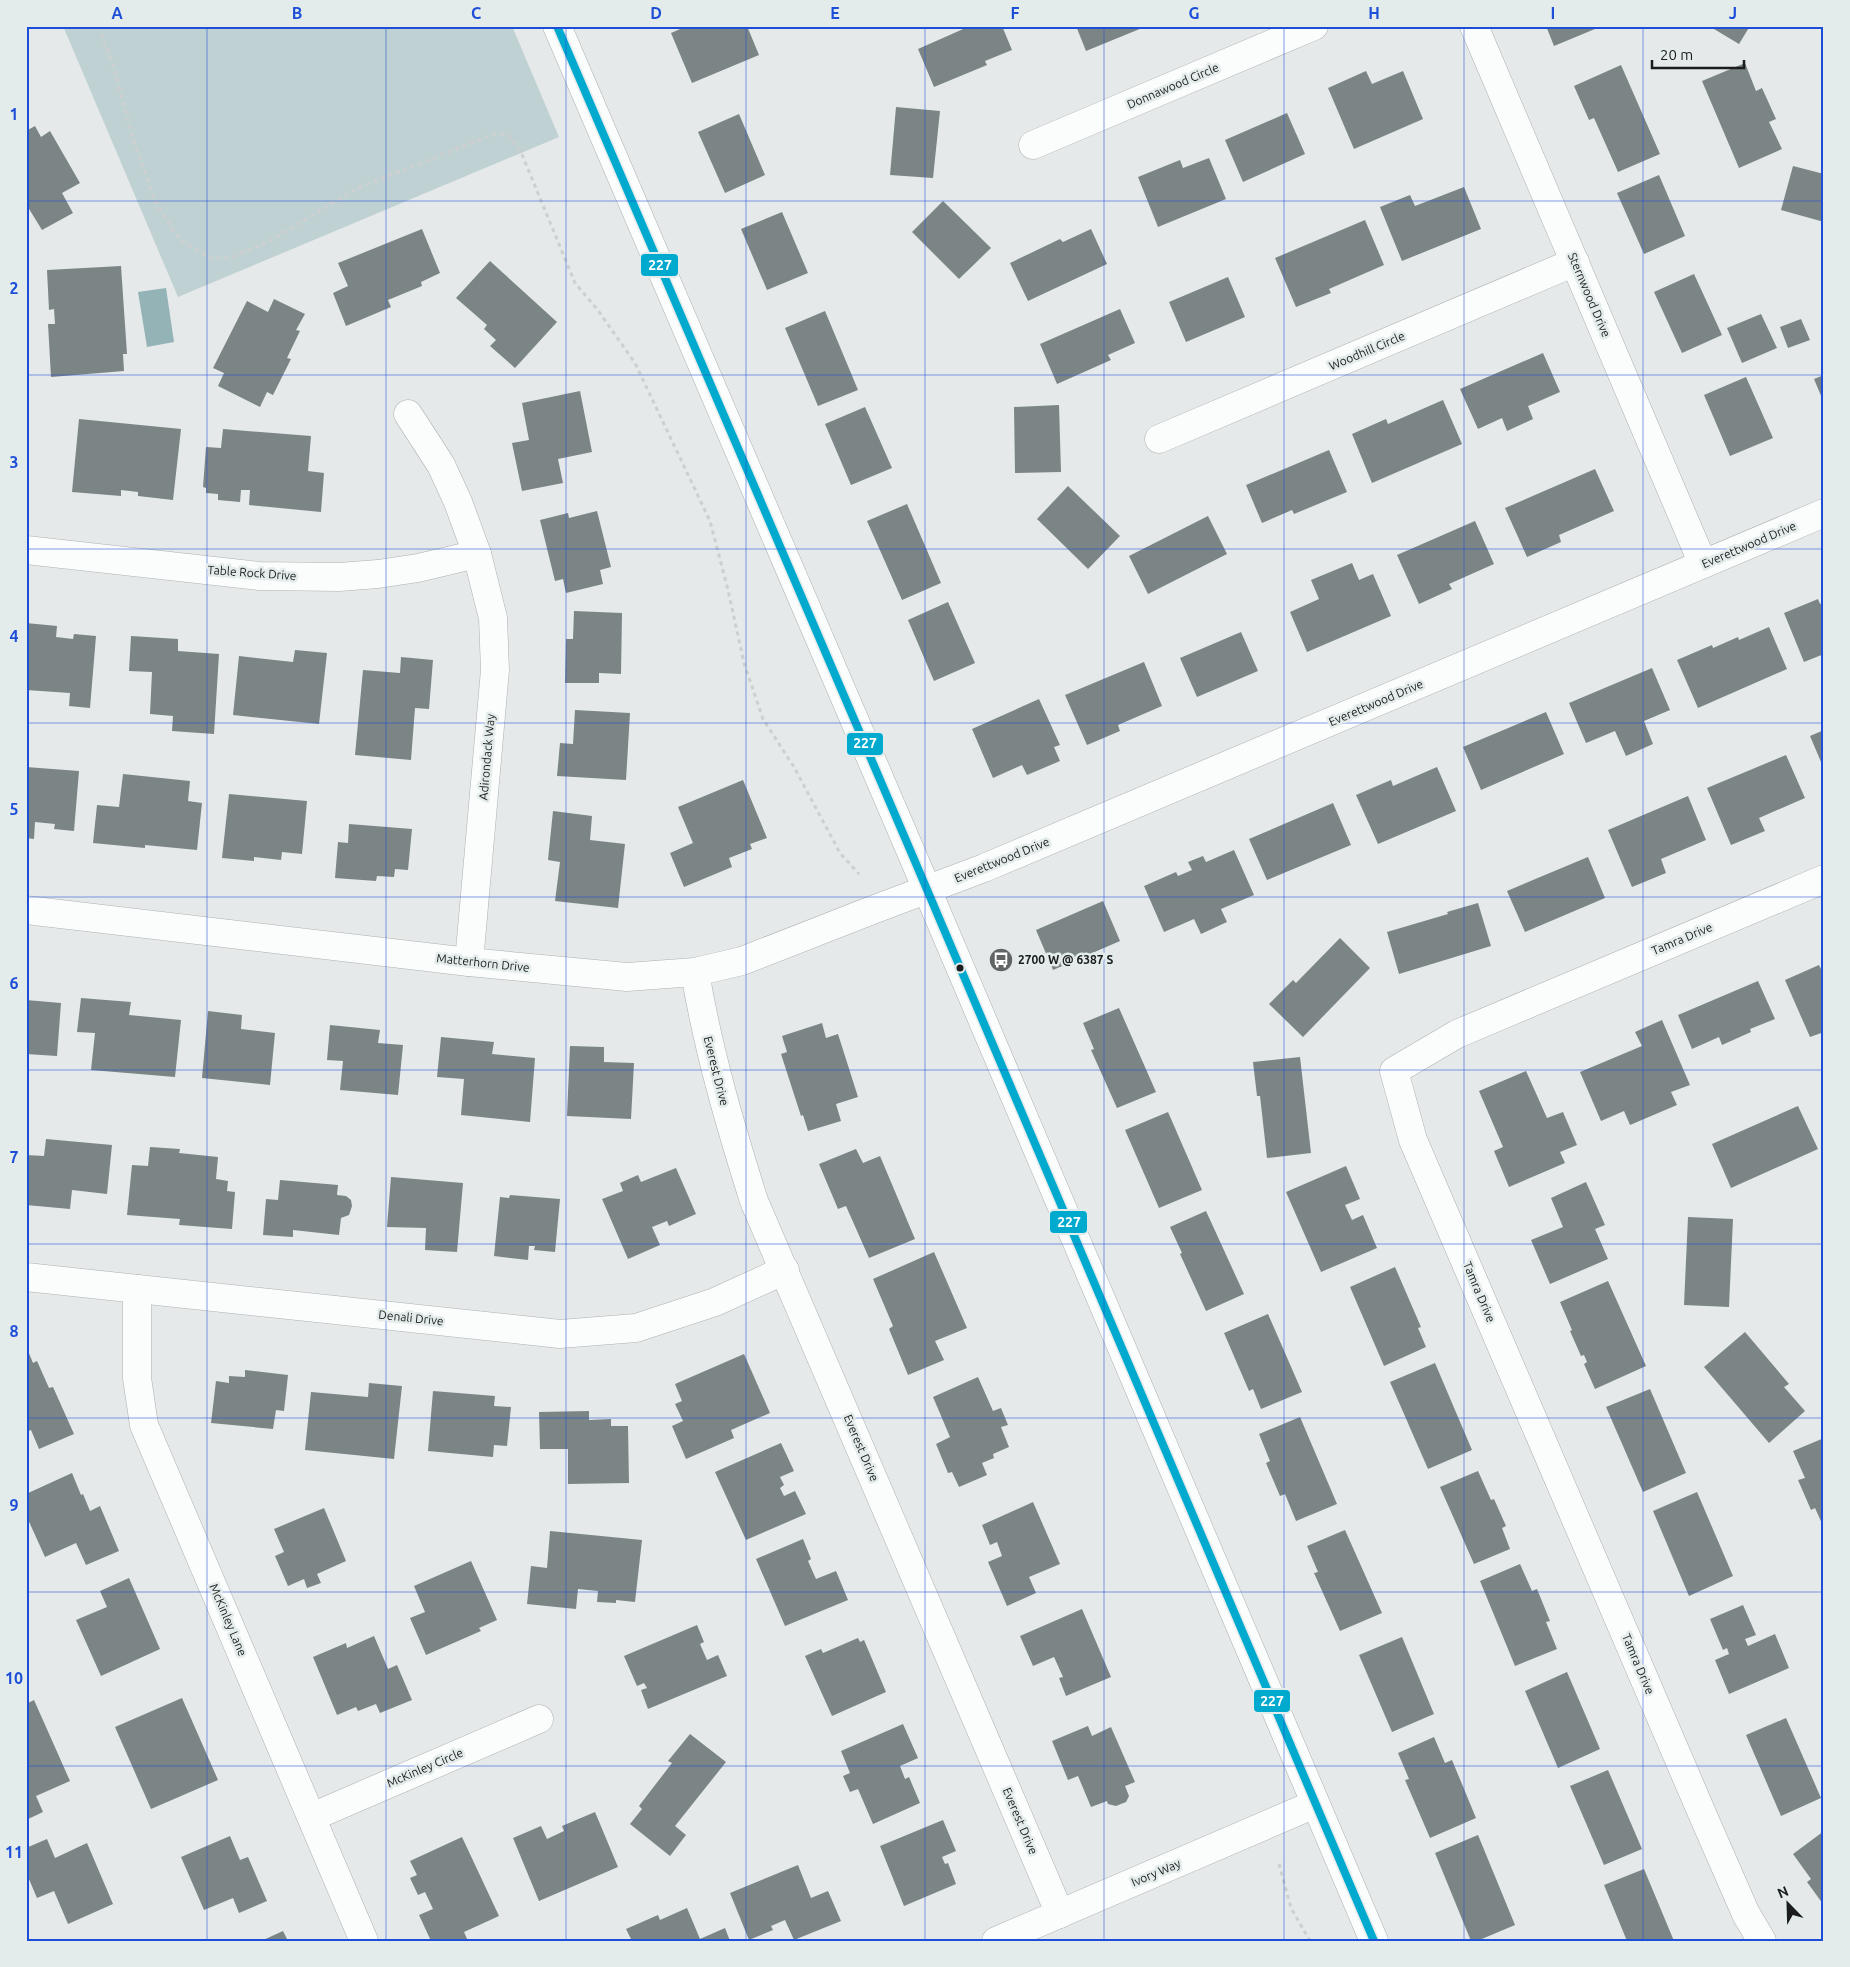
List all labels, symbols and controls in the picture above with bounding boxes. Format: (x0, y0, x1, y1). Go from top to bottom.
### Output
text: A (111, 4, 123, 22)
text: B (292, 4, 302, 22)
text: C (471, 4, 481, 22)
text: D (650, 4, 662, 22)
text: E (830, 4, 840, 22)
text: F (1011, 4, 1020, 22)
text: G (1188, 4, 1200, 22)
text: H (1368, 4, 1380, 22)
text: I (1551, 4, 1555, 22)
text: J (1729, 4, 1737, 22)
scale bar (1652, 38, 1745, 70)
text: 20 m (1660, 46, 1693, 63)
street label: Donnawood Circle (1125, 60, 1221, 111)
text: 1 (9, 105, 19, 123)
street label: Sternwood Drive (1566, 251, 1613, 339)
line badge: 227 (640, 253, 679, 277)
text: 227 (648, 257, 672, 273)
text: 2 (9, 279, 19, 297)
street label: Woodhill Circle (1327, 329, 1407, 372)
text: 3 (9, 453, 19, 471)
street label: Everettwood Drive (1700, 519, 1798, 570)
street label: Table Rock Drive (207, 563, 297, 582)
text: 4 (9, 627, 19, 645)
street label: Everettwood Drive (1327, 677, 1425, 728)
street label: Adirondack Way (476, 713, 497, 801)
line badge: 227 (846, 732, 884, 756)
text: 227 (853, 735, 877, 751)
text: 5 (9, 800, 19, 818)
street label: Everettwood Drive (952, 835, 1051, 885)
street label: Tamra Drive (1650, 920, 1714, 957)
bus stop icon: 2700 W @ 6387 S (988, 947, 1014, 973)
street label: Matterhorn Drive (436, 951, 530, 974)
place label: 2700 W @ 6387 S (1018, 953, 1113, 966)
unlabelled marker (955, 963, 965, 973)
text: 6 (9, 974, 19, 992)
street label: Everest Drive (702, 1035, 731, 1107)
text: 7 (9, 1148, 19, 1166)
line badge: 227 (1049, 1210, 1088, 1234)
text: 227 (1057, 1214, 1081, 1230)
street label: Tamra Drive (1461, 1260, 1498, 1324)
street label: Denali Drive (378, 1308, 444, 1327)
text: 8 (9, 1322, 19, 1340)
street label: Everest Drive (842, 1412, 881, 1483)
text: 9 (9, 1496, 19, 1514)
street label: McKinley Lane (207, 1582, 250, 1658)
street label: Tamra Drive (1620, 1632, 1657, 1696)
text: 10 (5, 1669, 23, 1687)
line badge: 227 (1253, 1689, 1291, 1713)
text: 227 (1260, 1693, 1284, 1709)
street label: McKinley Circle (385, 1746, 465, 1790)
street label: Everest Drive (1001, 1785, 1040, 1856)
text: 11 (5, 1843, 23, 1861)
street label: Ivory Way (1129, 1856, 1183, 1889)
north arrow (1762, 1880, 1812, 1930)
text: N (1775, 1883, 1791, 1901)

